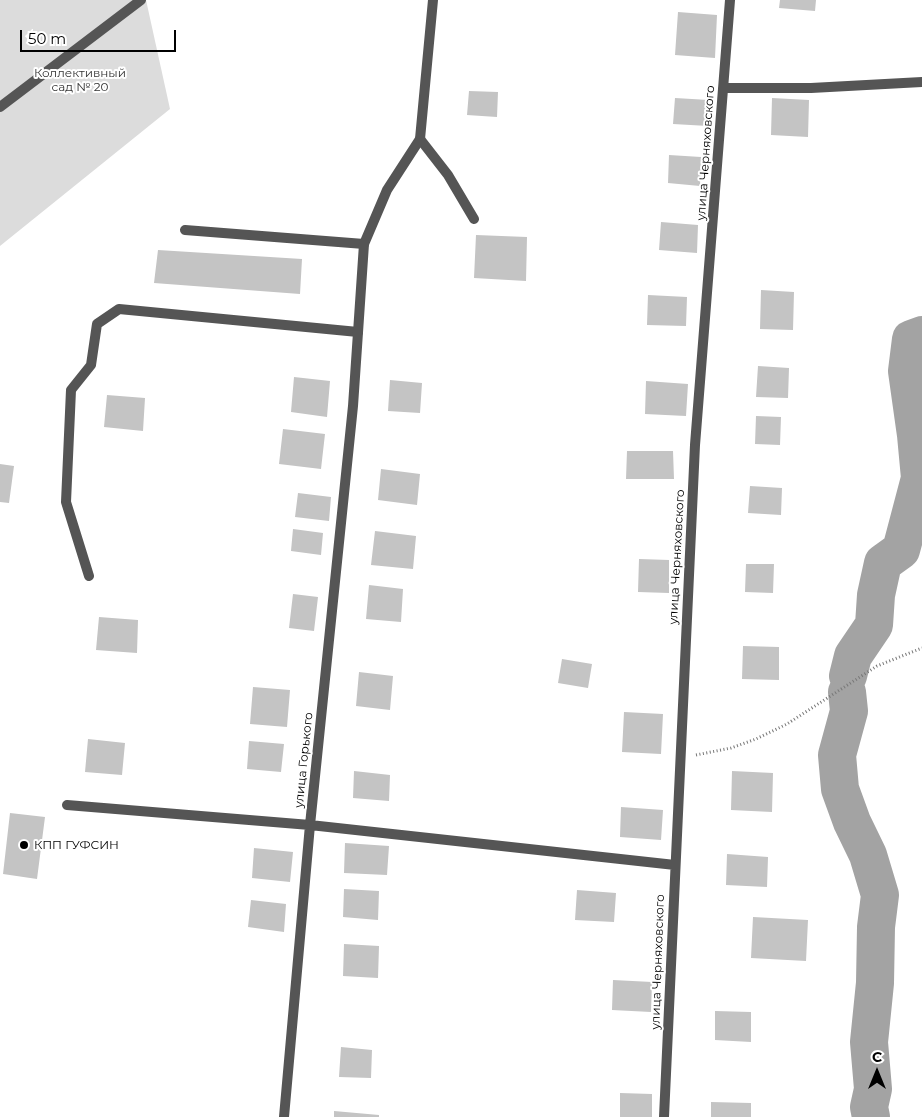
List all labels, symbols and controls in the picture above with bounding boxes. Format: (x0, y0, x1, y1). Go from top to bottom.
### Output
scale bar (22, 20, 179, 52)
text: 50 m (28, 29, 66, 48)
park label: Коллективный сад № 20 (34, 66, 126, 94)
street label: улица Черняховского (694, 85, 718, 221)
street label: улица Черняховского (666, 489, 688, 625)
street label: улица Горького (292, 711, 316, 809)
place label: КПП ГУФСИН (34, 838, 119, 852)
marker: КПП ГУФСИН (18, 839, 30, 851)
street label: улица Черняховского (648, 894, 668, 1030)
north arrow (852, 1047, 902, 1097)
text: С (872, 1048, 882, 1066)

